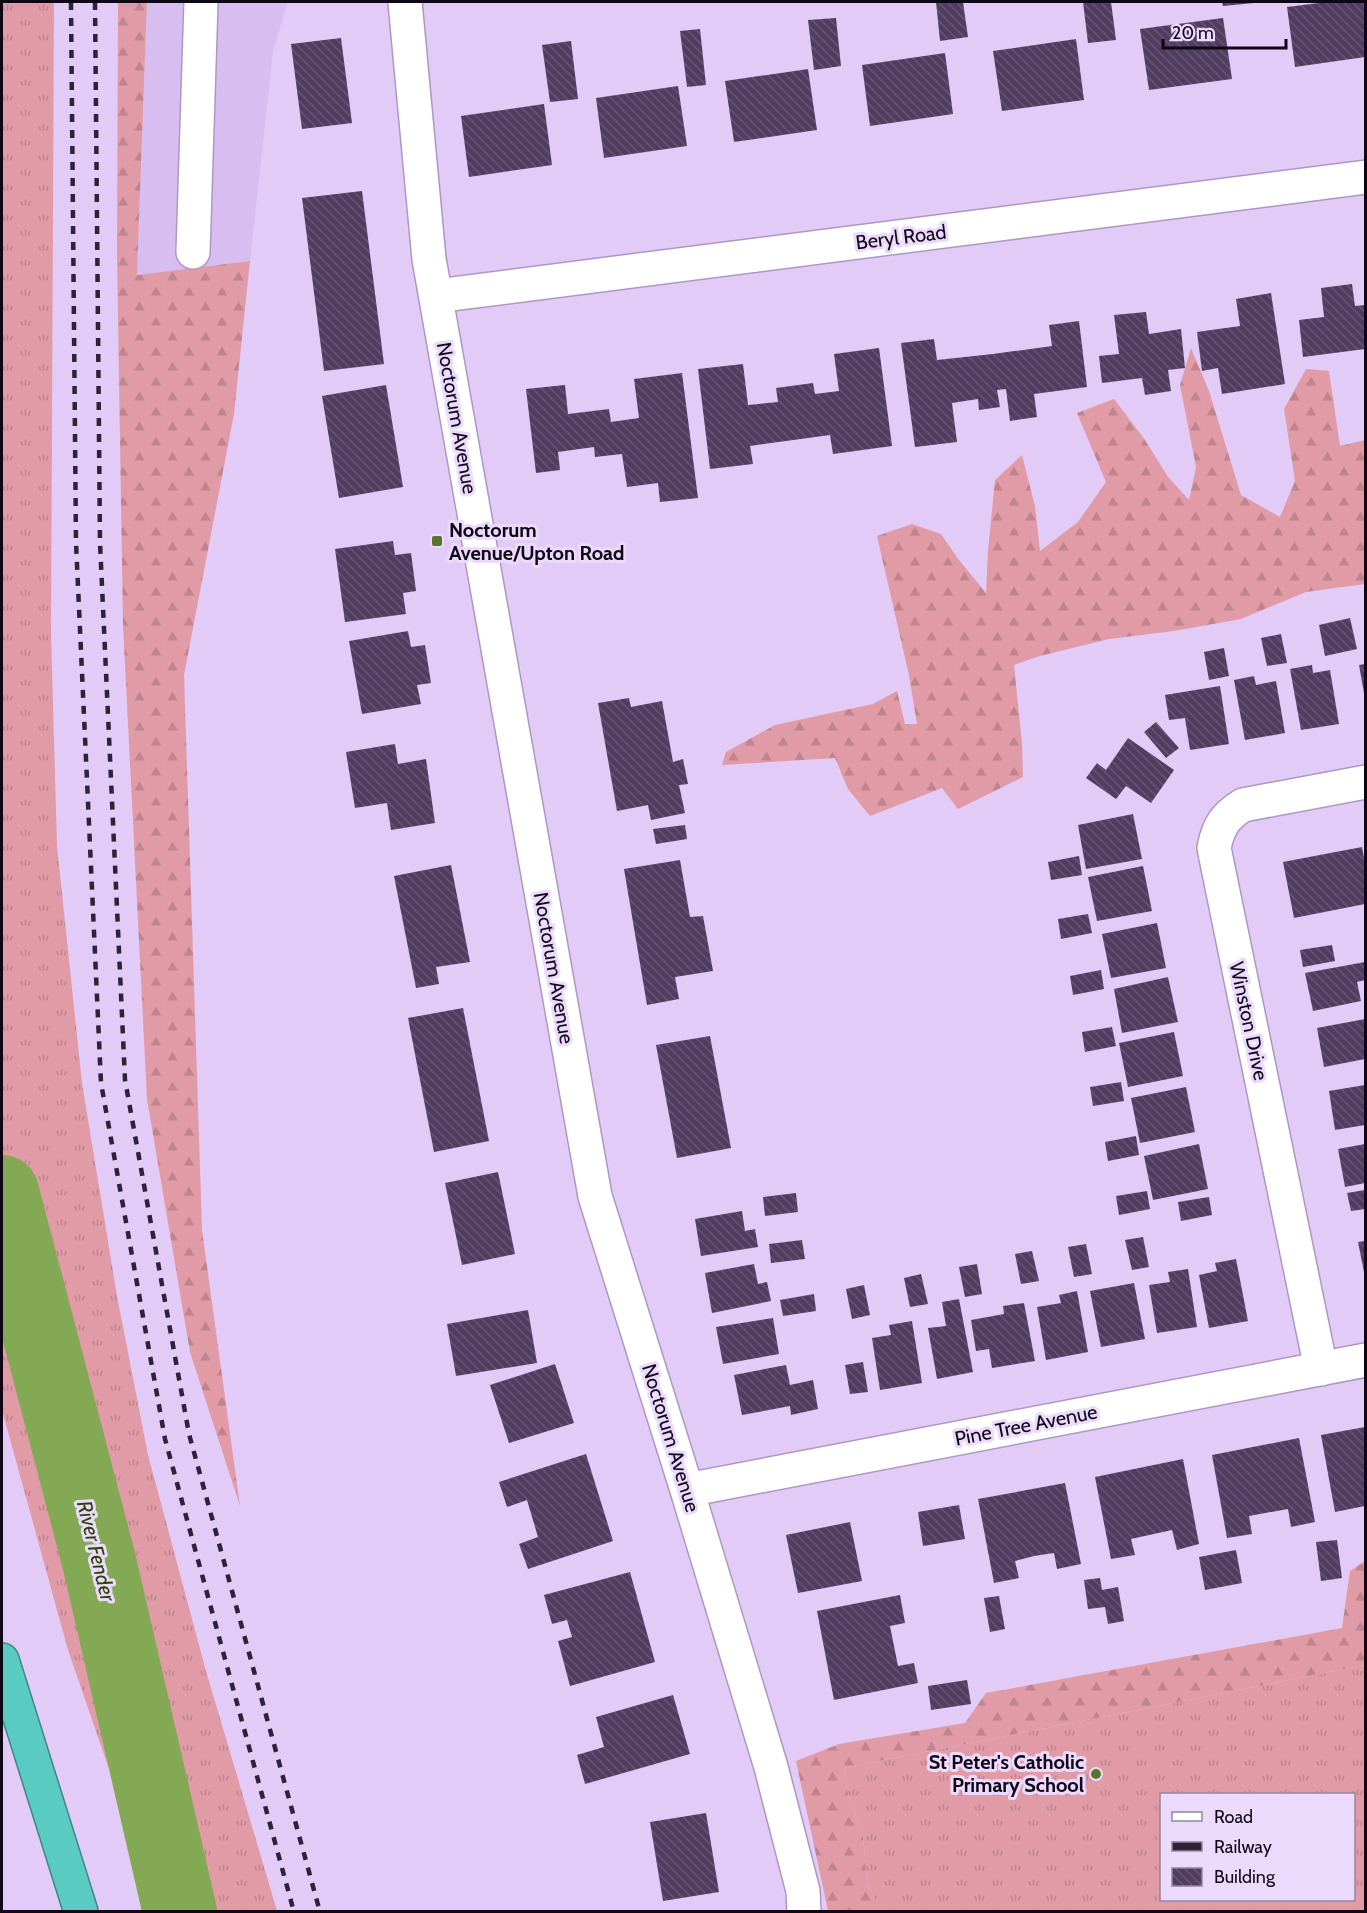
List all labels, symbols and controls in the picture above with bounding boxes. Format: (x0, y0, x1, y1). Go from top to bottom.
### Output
scale bar (1163, 12, 1286, 50)
text: 20 m (1172, 22, 1214, 44)
street label: Beryl Road (854, 220, 948, 254)
street label: Noctorum Avenue (432, 340, 482, 496)
place label: Noctorum Avenue/Upton Road (449, 518, 624, 565)
marker: Noctorum Avenue/Upton Road (430, 534, 444, 548)
street label: Noctorum Avenue (529, 890, 579, 1046)
street label: Winston Drive (1225, 959, 1273, 1083)
street label: Noctorum Avenue (637, 1361, 705, 1515)
street label: Pine Tree Avenue (953, 1399, 1099, 1451)
water label: River Fender (72, 1498, 121, 1605)
place label: St Peter's Catholic Primary School (929, 1750, 1084, 1797)
marker: St Peter's Catholic Primary School (1089, 1767, 1103, 1781)
legend (1160, 1793, 1355, 1901)
text: Road (1214, 1806, 1253, 1828)
text: Railway (1214, 1836, 1272, 1858)
text: Building (1214, 1866, 1276, 1888)

